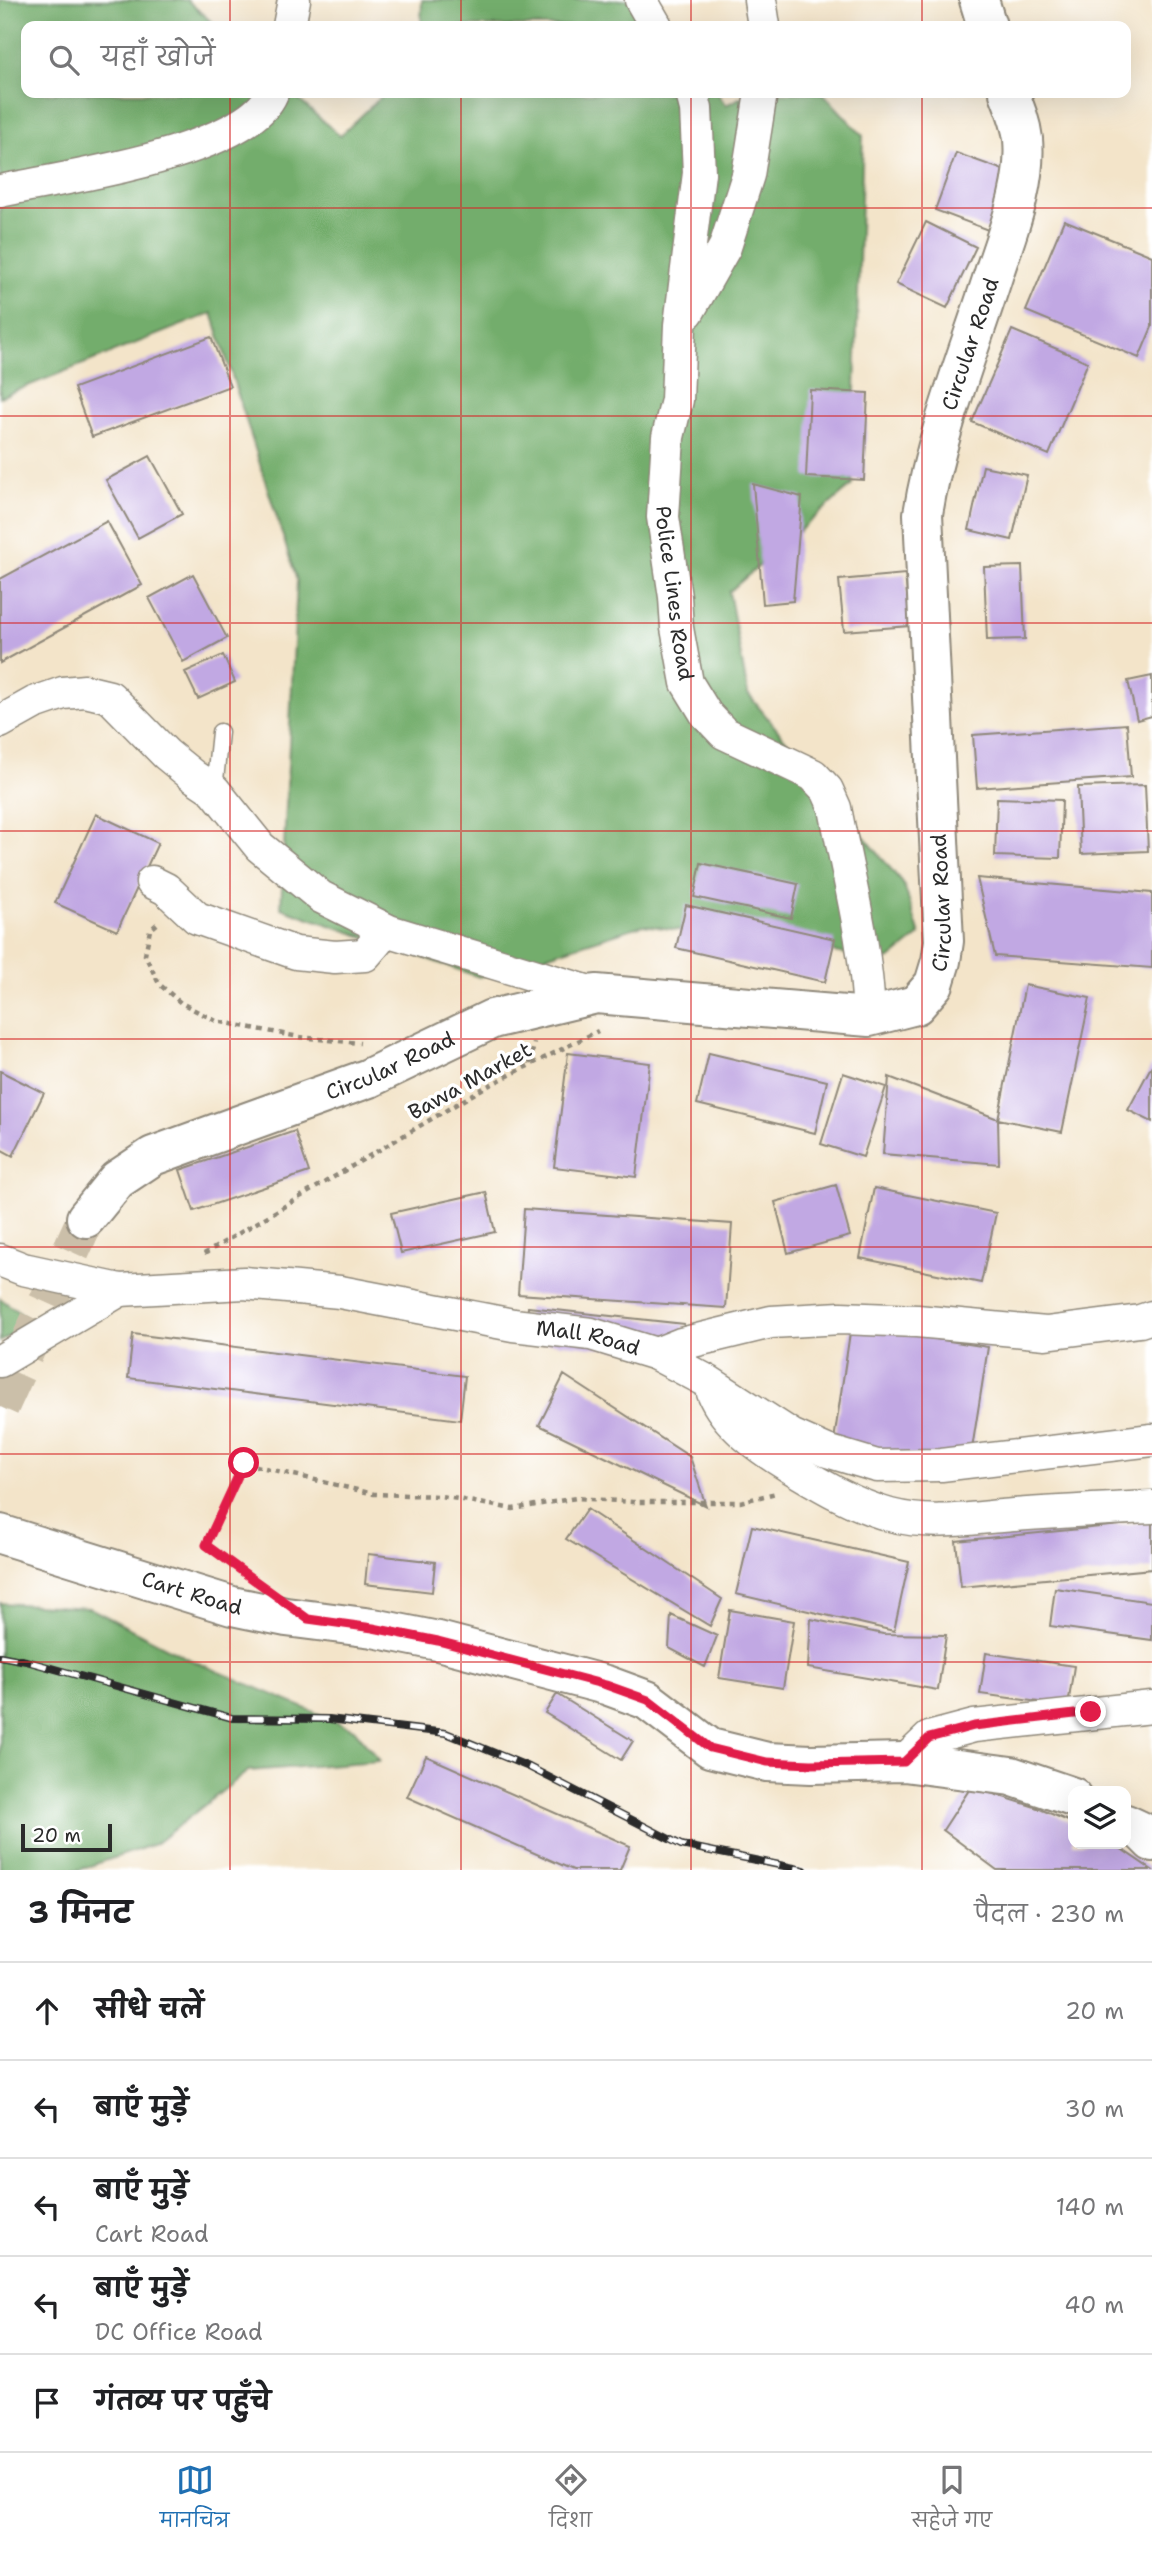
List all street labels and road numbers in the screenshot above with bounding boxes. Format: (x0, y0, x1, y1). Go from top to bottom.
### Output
street label: Circular Road (935, 274, 1006, 414)
street label: Police Lines Road (649, 505, 700, 683)
street label: Circular Road (925, 833, 958, 975)
street label: Circular Road (322, 1025, 459, 1106)
street label: Bawa Market (403, 1036, 537, 1126)
street label: Mall Road (535, 1314, 644, 1362)
street label: Cart Road (138, 1565, 245, 1622)

